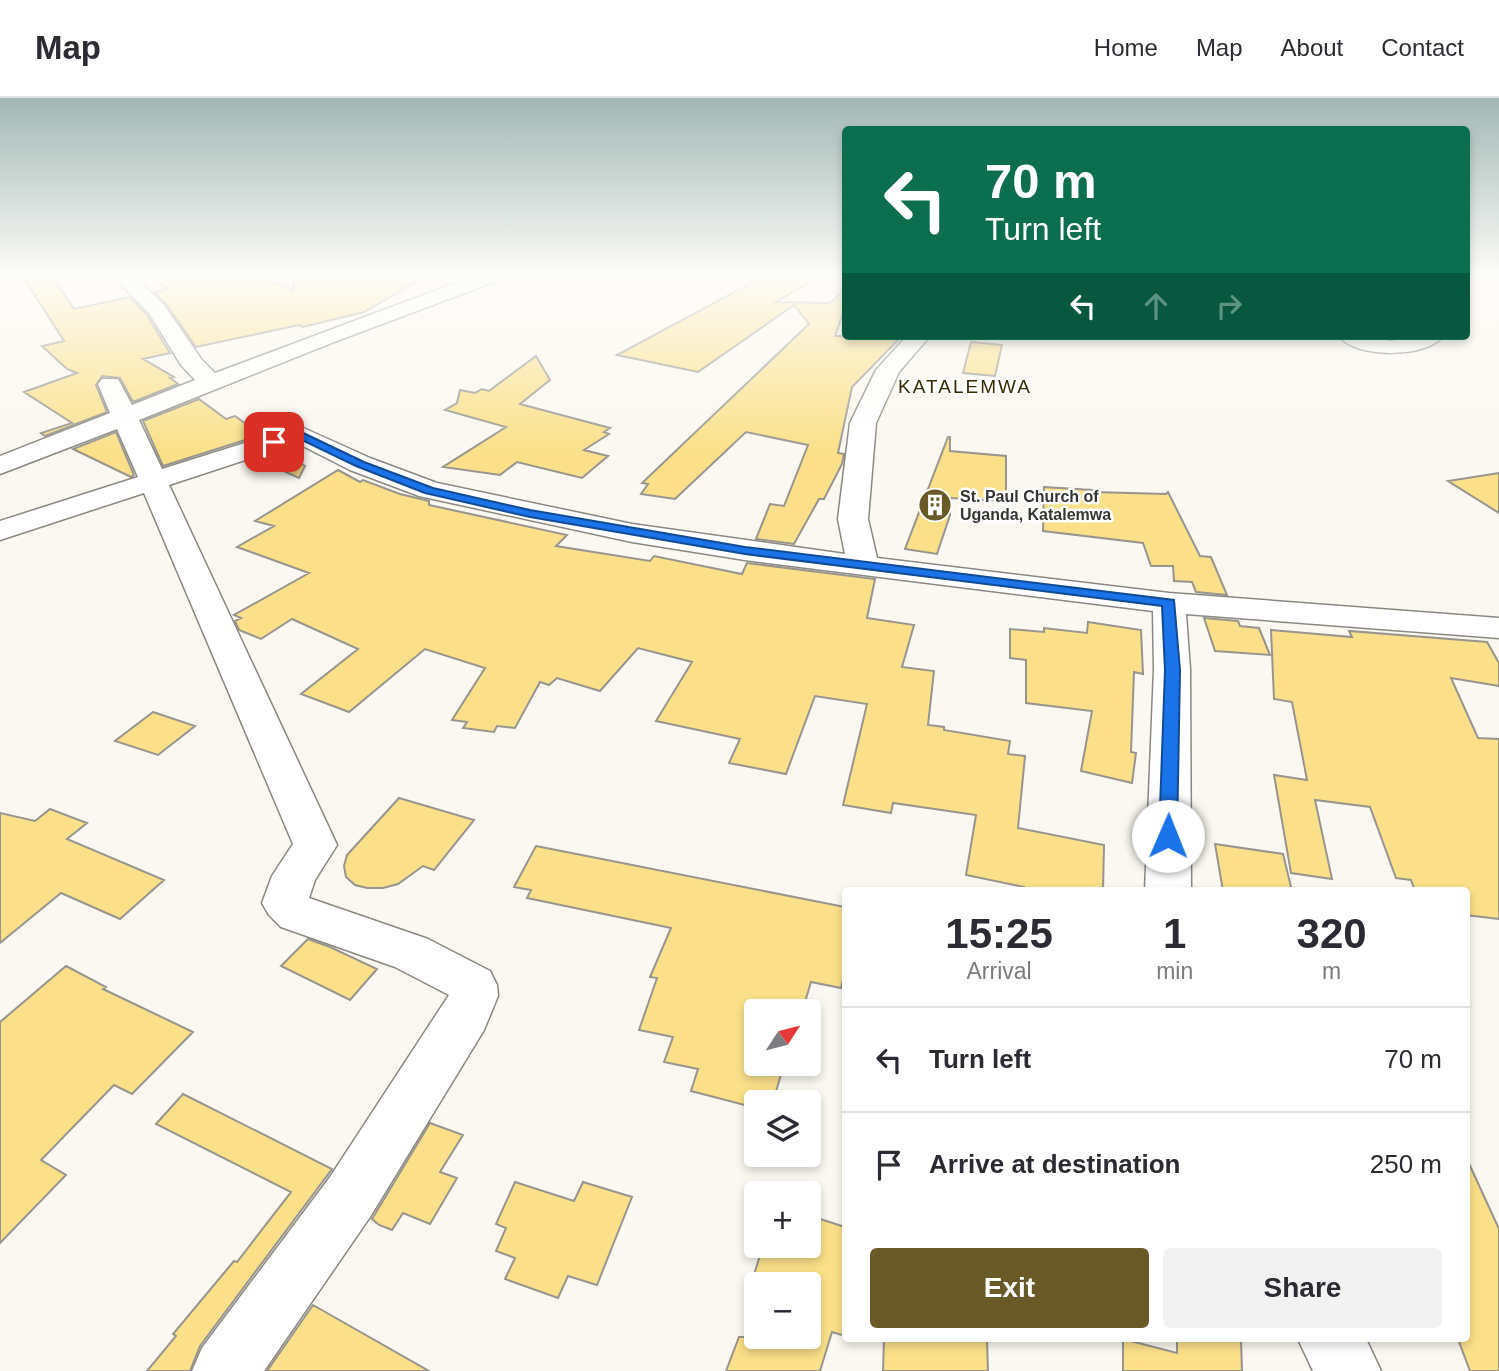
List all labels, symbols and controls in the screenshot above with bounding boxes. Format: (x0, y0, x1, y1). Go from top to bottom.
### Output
text: Map (35, 29, 101, 66)
text: Home (1094, 34, 1158, 61)
text: Map (1196, 34, 1243, 61)
text: About (1281, 34, 1343, 61)
text: Contact (1381, 34, 1464, 61)
icon: left (870, 154, 961, 245)
text: 70 m (985, 154, 1097, 208)
text: Turn left (985, 211, 1101, 247)
icon: left (1064, 287, 1102, 325)
icon: ahead (1137, 287, 1175, 325)
icon: right (1210, 287, 1248, 325)
district label: KATALEMWA (898, 376, 1032, 397)
pin (244, 412, 304, 472)
icon: arrive (255, 423, 293, 461)
building icon: St. Paul Church of Uganda, Katalemwa (916, 486, 954, 524)
place label: St. Paul Church of Uganda, Katalemwa (960, 488, 1111, 523)
position arrow (1131, 799, 1205, 873)
text: 15:25 (945, 910, 1053, 957)
text: 1 (1163, 910, 1186, 957)
text: 320 (1297, 910, 1367, 957)
text: Arrival (966, 958, 1032, 984)
text: min (1156, 958, 1193, 984)
text: m (1322, 958, 1341, 984)
north arrow (744, 999, 821, 1076)
map controls (744, 999, 821, 1349)
icon: left (870, 1041, 908, 1079)
text: Turn left (929, 1044, 1031, 1074)
text: 70 m (1384, 1044, 1442, 1074)
button: layers (744, 1090, 821, 1167)
icon: arrive (870, 1146, 908, 1184)
text: Arrive at destination (929, 1149, 1180, 1179)
text: 250 m (1370, 1149, 1442, 1179)
button: + (744, 1181, 821, 1258)
button: Exit (870, 1248, 1149, 1328)
button: Share (1163, 1248, 1442, 1328)
button: − (744, 1272, 821, 1349)

